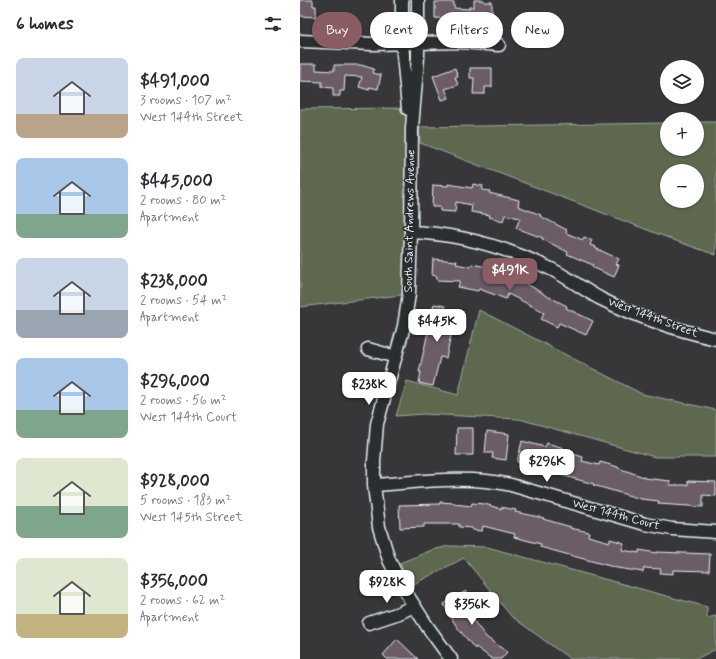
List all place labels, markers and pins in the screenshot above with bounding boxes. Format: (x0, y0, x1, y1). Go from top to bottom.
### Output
pin: $491K (482, 258, 538, 292)
pin: $445K (409, 309, 465, 343)
pin: $238K (341, 372, 397, 406)
pin: $296K (519, 449, 575, 483)
pin: $928K (359, 570, 415, 604)
pin: $356K (444, 592, 500, 626)

